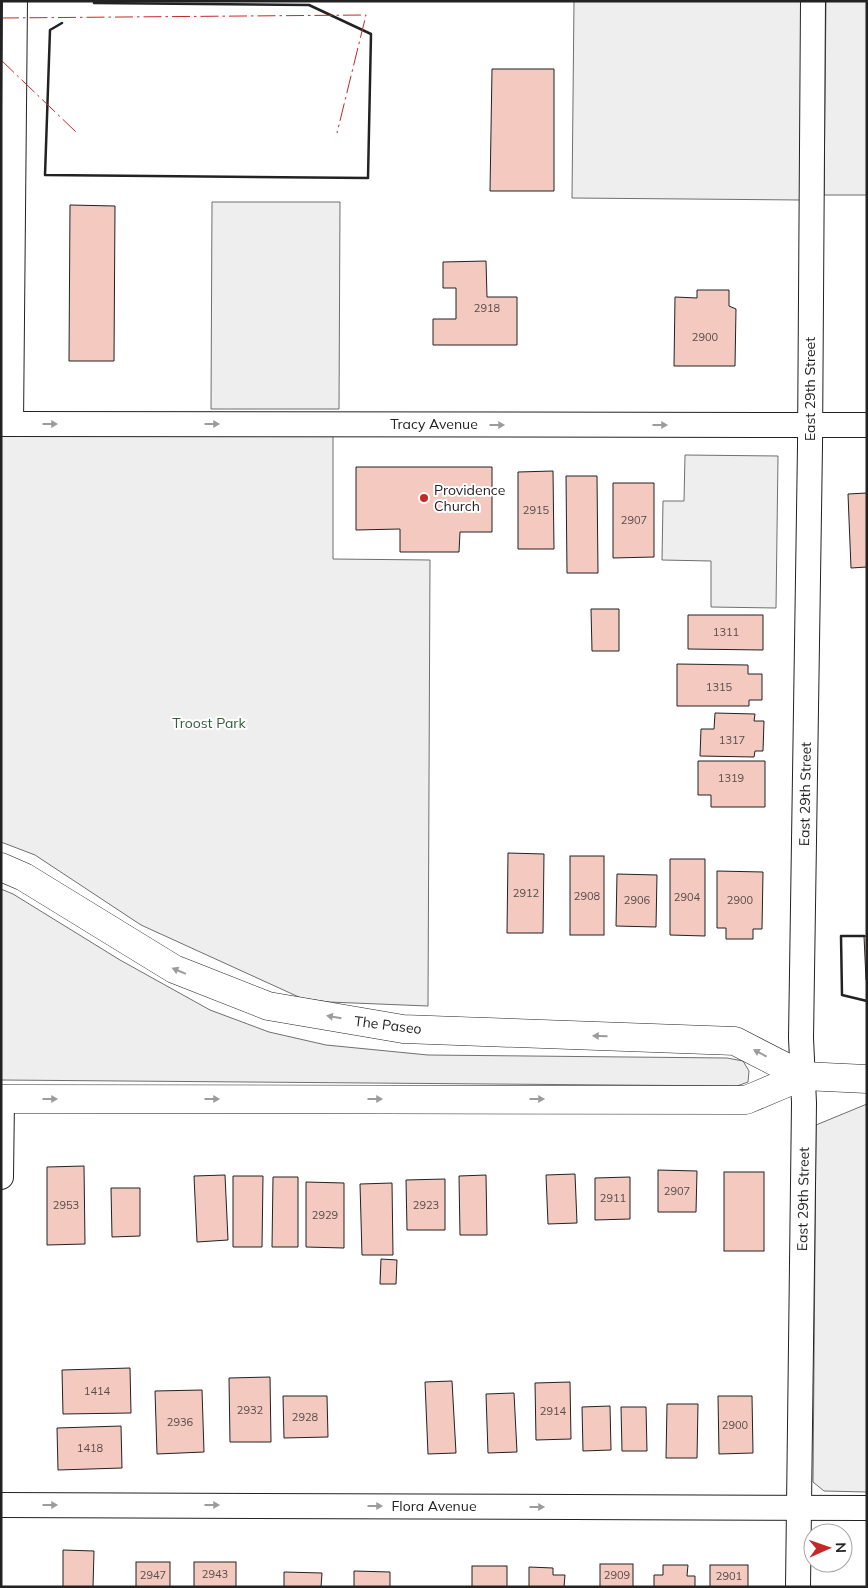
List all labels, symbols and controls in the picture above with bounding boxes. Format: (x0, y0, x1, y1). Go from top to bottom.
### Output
house number: 2918 (474, 301, 501, 315)
house number: 2900 (692, 330, 719, 344)
street label: East 29th Street (801, 337, 819, 441)
street label: Tracy Avenue (390, 415, 478, 433)
one-way arrow (42, 420, 58, 428)
one-way arrow (205, 420, 221, 428)
one-way arrow (490, 421, 506, 429)
one-way arrow (652, 421, 668, 429)
place label: Providence Church (434, 481, 505, 515)
marker: Providence Church (418, 492, 430, 504)
house number: 2915 (523, 503, 550, 517)
house number: 2907 (621, 513, 647, 527)
house number: 1311 (713, 625, 739, 639)
house number: 1315 (706, 680, 733, 694)
park label: Troost Park (172, 714, 246, 732)
house number: 1317 (719, 733, 745, 747)
street label: East 29th Street (795, 742, 815, 846)
house number: 1319 (718, 771, 744, 785)
house number: 2912 (513, 886, 540, 900)
house number: 2908 (574, 889, 601, 903)
house number: 2904 (674, 890, 701, 904)
house number: 2906 (624, 893, 651, 907)
house number: 2900 (727, 893, 754, 907)
one-way arrow (172, 966, 186, 974)
street label: The Paseo (353, 1012, 423, 1038)
one-way arrow (326, 1013, 342, 1021)
one-way arrow (592, 1032, 608, 1040)
one-way arrow (753, 1049, 767, 1057)
one-way arrow (42, 1095, 58, 1103)
one-way arrow (205, 1095, 221, 1103)
one-way arrow (367, 1095, 383, 1103)
one-way arrow (530, 1095, 546, 1103)
street label: East 29th Street (793, 1147, 813, 1251)
house number: 2907 (664, 1184, 690, 1198)
house number: 2911 (600, 1191, 626, 1205)
house number: 2953 (53, 1198, 79, 1212)
house number: 2923 (413, 1198, 439, 1212)
house number: 2929 (312, 1208, 338, 1222)
house number: 1414 (84, 1384, 111, 1398)
house number: 2932 (237, 1403, 264, 1417)
house number: 2914 (540, 1404, 567, 1418)
house number: 2928 (292, 1410, 319, 1424)
house number: 2936 (167, 1415, 194, 1429)
house number: 2900 (722, 1418, 749, 1432)
house number: 1418 (77, 1441, 104, 1455)
street label: Flora Avenue (391, 1497, 477, 1515)
one-way arrow (42, 1501, 58, 1509)
one-way arrow (205, 1502, 221, 1510)
one-way arrow (367, 1502, 383, 1510)
one-way arrow (530, 1503, 546, 1511)
north arrow (803, 1523, 853, 1573)
text: N (832, 1542, 850, 1553)
house number: 2943 (202, 1567, 228, 1581)
house number: 2947 (140, 1568, 166, 1582)
house number: 2909 (604, 1568, 630, 1582)
house number: 2901 (716, 1569, 742, 1583)

